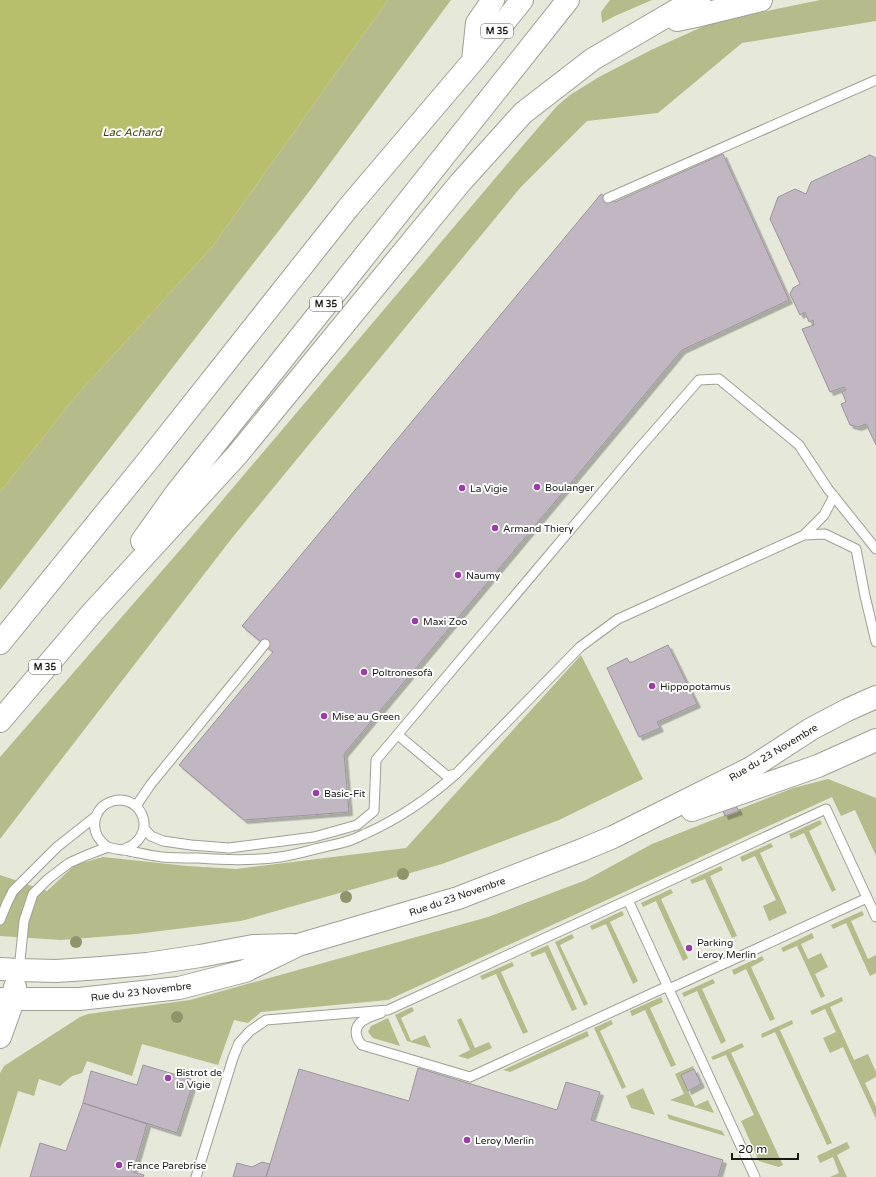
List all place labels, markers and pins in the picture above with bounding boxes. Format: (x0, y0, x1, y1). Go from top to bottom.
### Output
marker: Boulanger (532, 482, 542, 492)
place label: Boulanger (545, 482, 594, 494)
marker: La Vigie (457, 483, 467, 493)
place label: La Vigie (470, 483, 508, 495)
marker: Armand Thiery (490, 523, 500, 533)
place label: Armand Thiery (503, 523, 574, 535)
marker: Naumy (453, 570, 463, 580)
place label: Naumy (466, 570, 501, 582)
marker: Maxi Zoo (410, 616, 420, 626)
place label: Maxi Zoo (423, 616, 467, 628)
marker: Poltronesofà (359, 667, 369, 677)
place label: Poltronesofà (372, 667, 433, 679)
marker: Hippopotamus (647, 681, 657, 691)
place label: Hippopotamus (660, 681, 731, 693)
marker: Mise au Green (319, 711, 329, 721)
place label: Mise au Green (332, 711, 400, 723)
marker: Basic-Fit (311, 788, 321, 798)
place label: Basic-Fit (324, 788, 366, 800)
place label: Parking Leroy Merlin (697, 937, 756, 961)
marker: Parking Leroy Merlin (684, 943, 694, 953)
place label: Bistrot de la Vigie (176, 1067, 222, 1091)
marker: Bistrot de la Vigie (163, 1073, 173, 1083)
marker: Leroy Merlin (462, 1135, 472, 1145)
place label: Leroy Merlin (475, 1135, 534, 1147)
marker: France Parebrise (114, 1160, 124, 1170)
place label: France Parebrise (127, 1160, 207, 1172)

